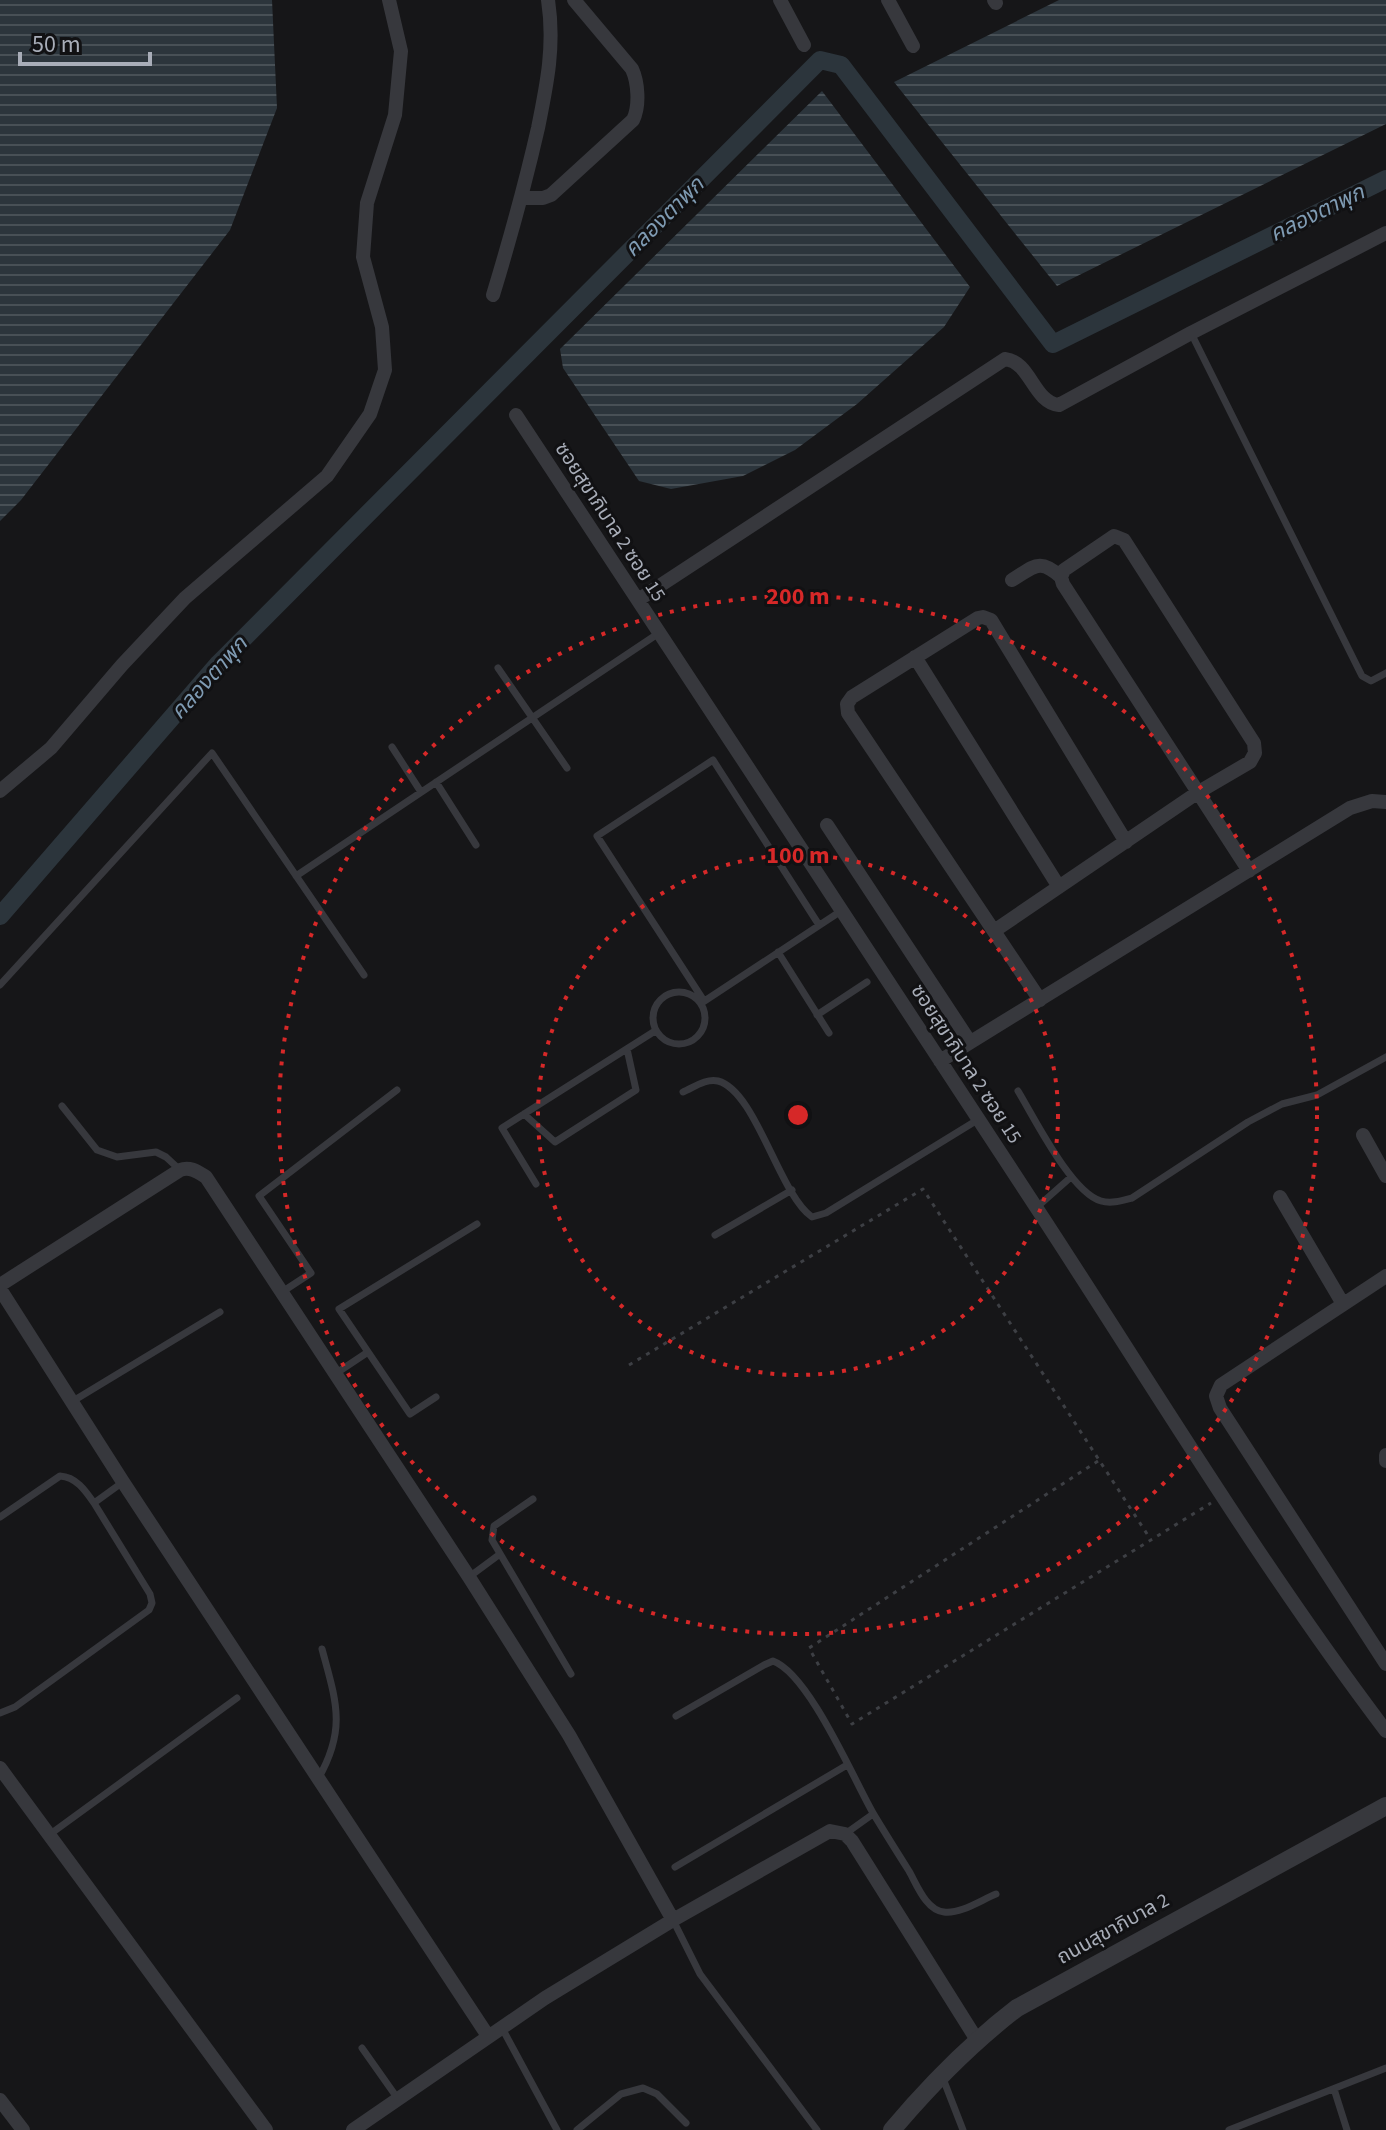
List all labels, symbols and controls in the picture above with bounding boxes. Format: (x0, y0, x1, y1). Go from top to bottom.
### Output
scale bar (20, 16, 150, 66)
text: 50 m (32, 27, 81, 62)
water label: คลองตาพุก (617, 169, 712, 264)
water label: คลองตาพุก (1264, 176, 1371, 250)
street label: ซอยสุขาภิบาล 2 ซอย 15 (548, 437, 672, 607)
text: 200 m (766, 579, 830, 614)
water label: คลองตาพุก (163, 629, 256, 727)
text: 100 m (766, 838, 830, 873)
street label: ซอยสุขาภิบาล 2 ซอย 15 (904, 979, 1028, 1149)
centre of rings (784, 1101, 812, 1129)
street label: ถนนสุขาภิบาล 2 (1052, 1887, 1174, 1971)

